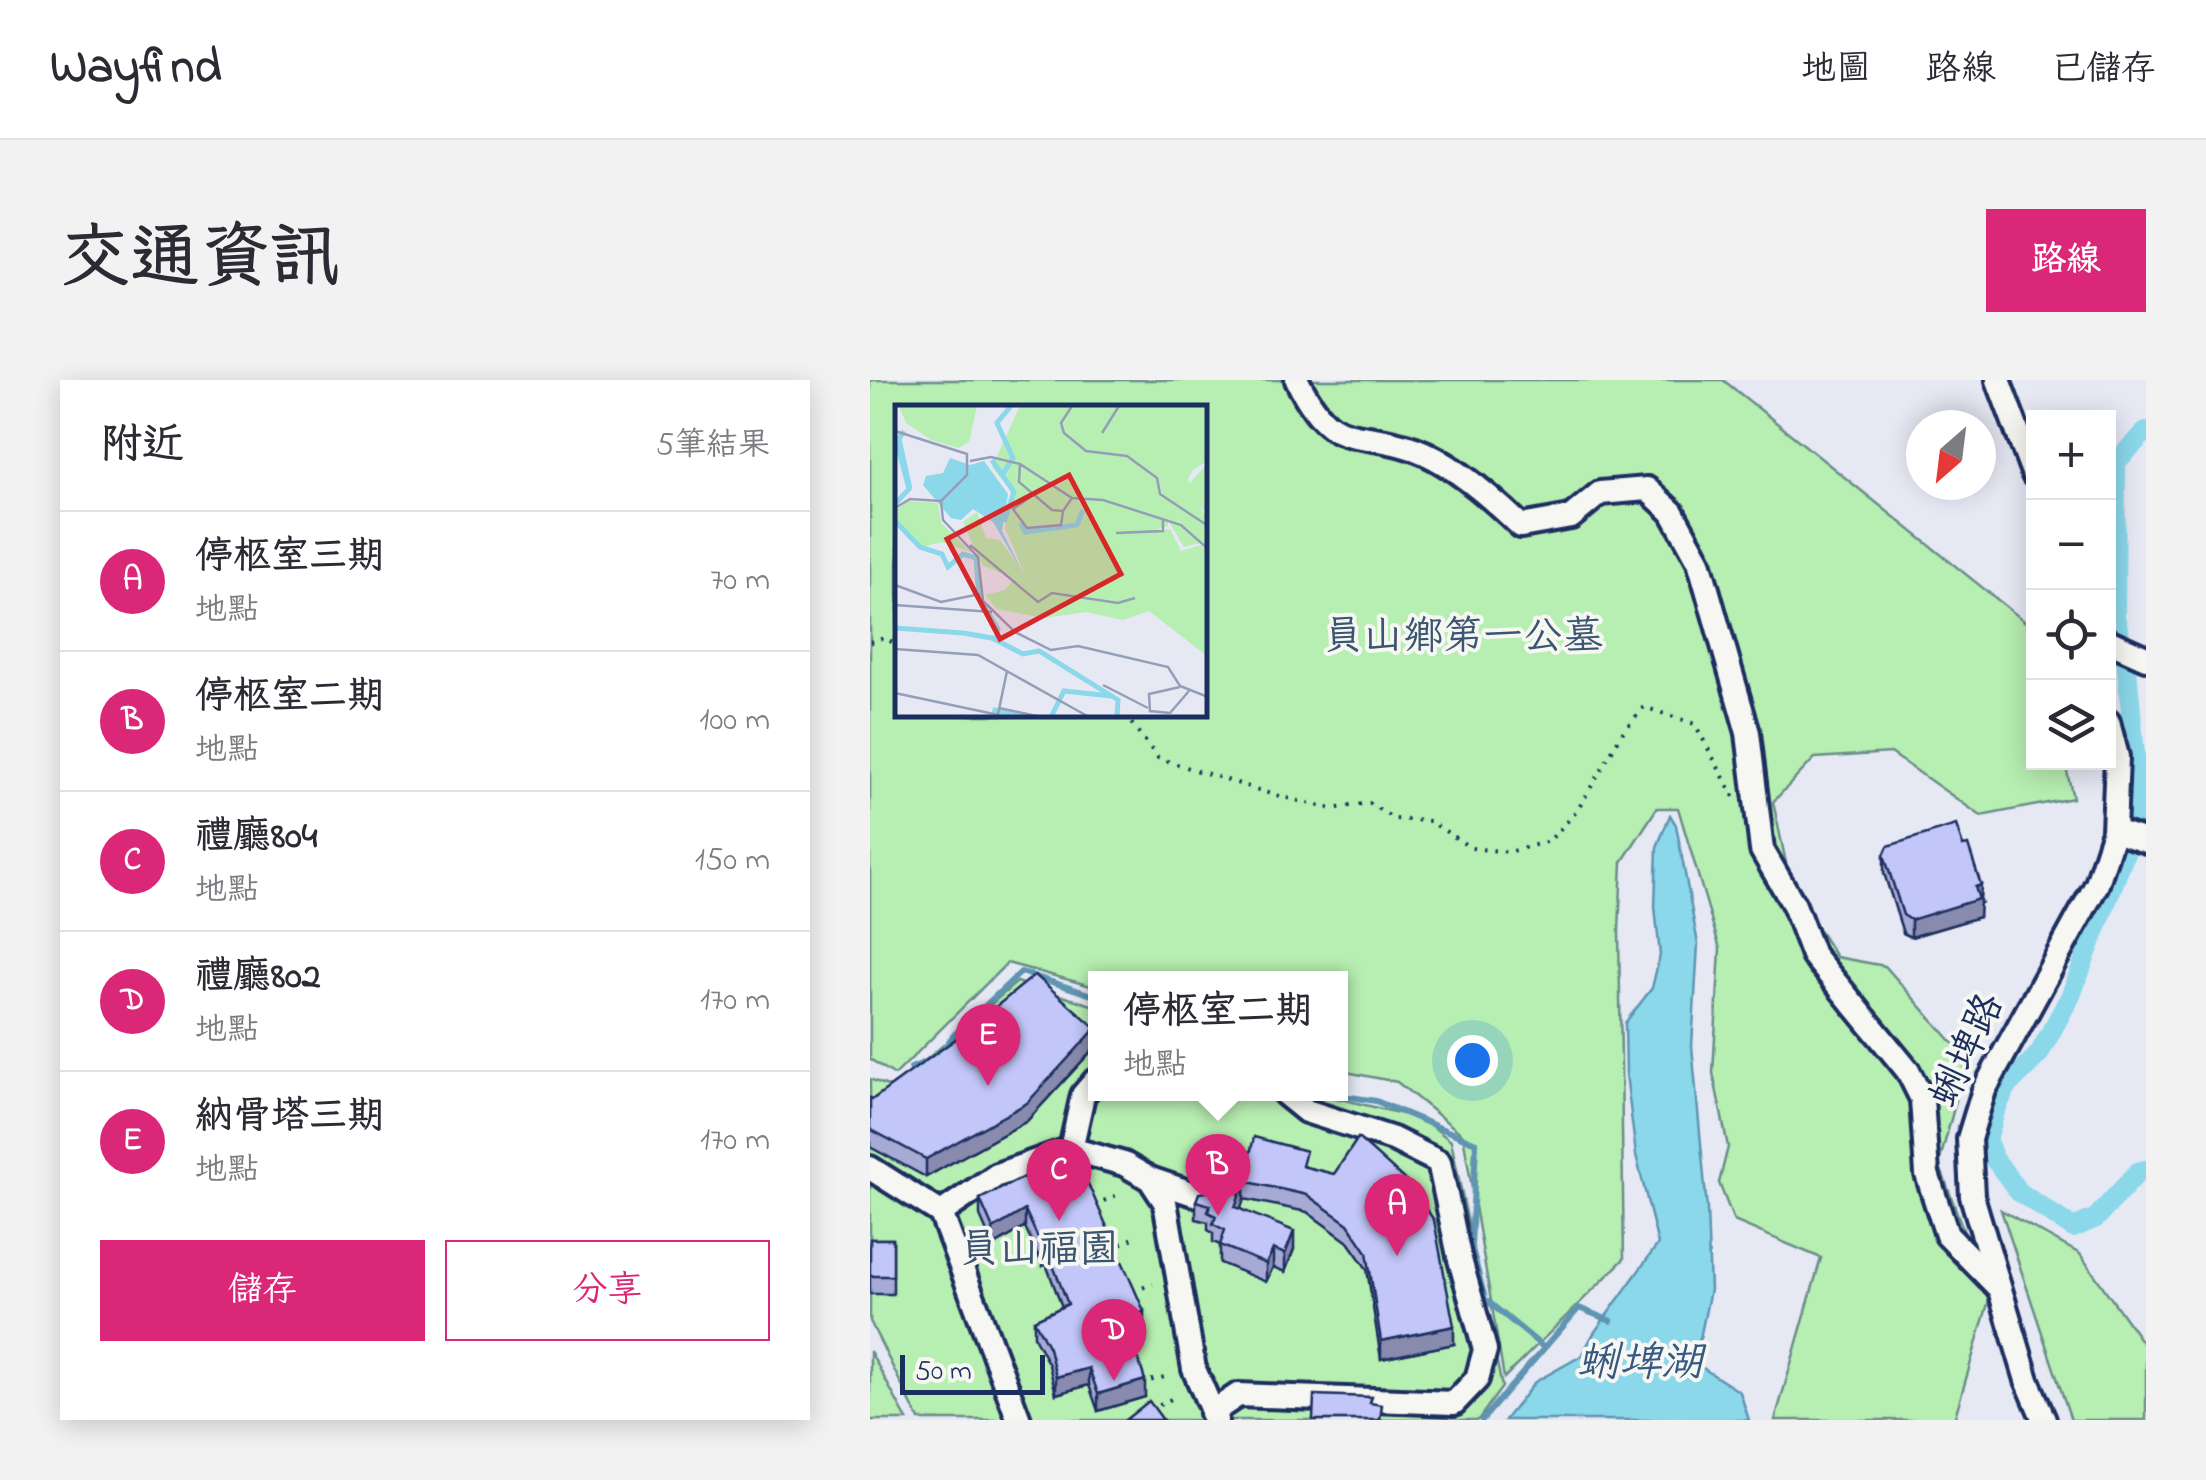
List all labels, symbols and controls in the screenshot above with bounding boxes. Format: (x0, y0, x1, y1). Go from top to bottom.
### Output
text: Wayfind (50, 34, 221, 104)
text: 地圖 (1801, 45, 1871, 96)
text: 路線 (1926, 45, 1996, 96)
text: 已儲存 (2051, 45, 2156, 96)
button: 路線 (1986, 209, 2146, 312)
text: 交通資訊 (60, 211, 340, 313)
inset map (895, 405, 1208, 718)
north arrow (1906, 410, 1996, 500)
map controls (2026, 410, 2116, 770)
button: + (2026, 410, 2116, 500)
text: 附近 (100, 416, 184, 477)
text: 5筆結果 (656, 423, 770, 470)
button: − (2026, 500, 2116, 590)
text: 停柩室三期 (195, 530, 385, 586)
text: A (123, 558, 142, 605)
text: 70 m (710, 558, 770, 605)
text: 地點 (195, 588, 259, 635)
button: locate (2026, 590, 2116, 680)
park label: 員山鄉第一公墓 (1323, 609, 1603, 668)
text: 停柩室二期 (195, 670, 385, 726)
button: layers (2026, 680, 2116, 770)
text: B (122, 698, 143, 745)
text: 100 m (699, 698, 770, 745)
text: 地點 (195, 728, 259, 775)
text: 禮廳804 (195, 810, 317, 866)
text: C (124, 838, 141, 885)
text: 150 m (695, 838, 770, 885)
text: 地點 (195, 868, 259, 915)
text: 禮廳802 (195, 950, 321, 1006)
popup (1088, 971, 1348, 1101)
text: D (121, 978, 144, 1025)
text: 170 m (700, 978, 770, 1025)
street label: 蜊埤路 (1917, 984, 2021, 1118)
text: 停柩室二期 (1123, 985, 1313, 1041)
pin: E (956, 1004, 1020, 1086)
text: 地點 (195, 1008, 259, 1055)
your location (1447, 1035, 1498, 1086)
text: 地點 (1123, 1043, 1187, 1090)
text: 納骨塔三期 (195, 1090, 385, 1146)
text: E (123, 1118, 142, 1165)
text: 170 m (700, 1118, 770, 1165)
pin: B (1186, 1134, 1250, 1216)
pin: C (1026, 1138, 1092, 1221)
text: 地點 (195, 1148, 259, 1195)
pin: A (1364, 1174, 1430, 1256)
park label: 員山福園 (959, 1222, 1119, 1281)
button: 儲存 (100, 1240, 425, 1341)
button: 分享 (445, 1240, 770, 1341)
pin: D (1082, 1298, 1146, 1381)
water label: 蜊埤湖 (1577, 1334, 1707, 1395)
scale bar (900, 1350, 1045, 1394)
text: 50 m (915, 1352, 972, 1393)

